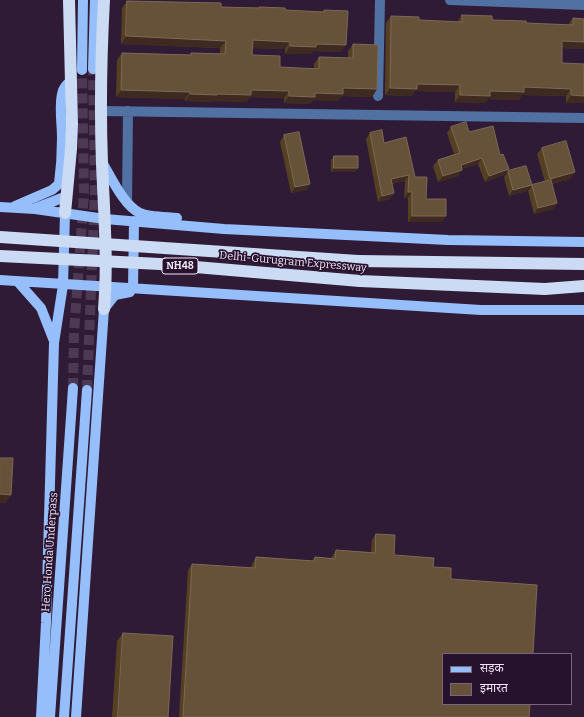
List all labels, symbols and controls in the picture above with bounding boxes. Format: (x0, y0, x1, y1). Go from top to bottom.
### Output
street label: Delhi-Gurugram Expressway (219, 249, 367, 275)
road number: NH48 (162, 258, 198, 274)
street label: Hero Honda Underpass (39, 492, 61, 612)
legend (442, 653, 572, 705)
text: सड़क (480, 661, 504, 675)
text: इमारत (480, 681, 508, 695)

